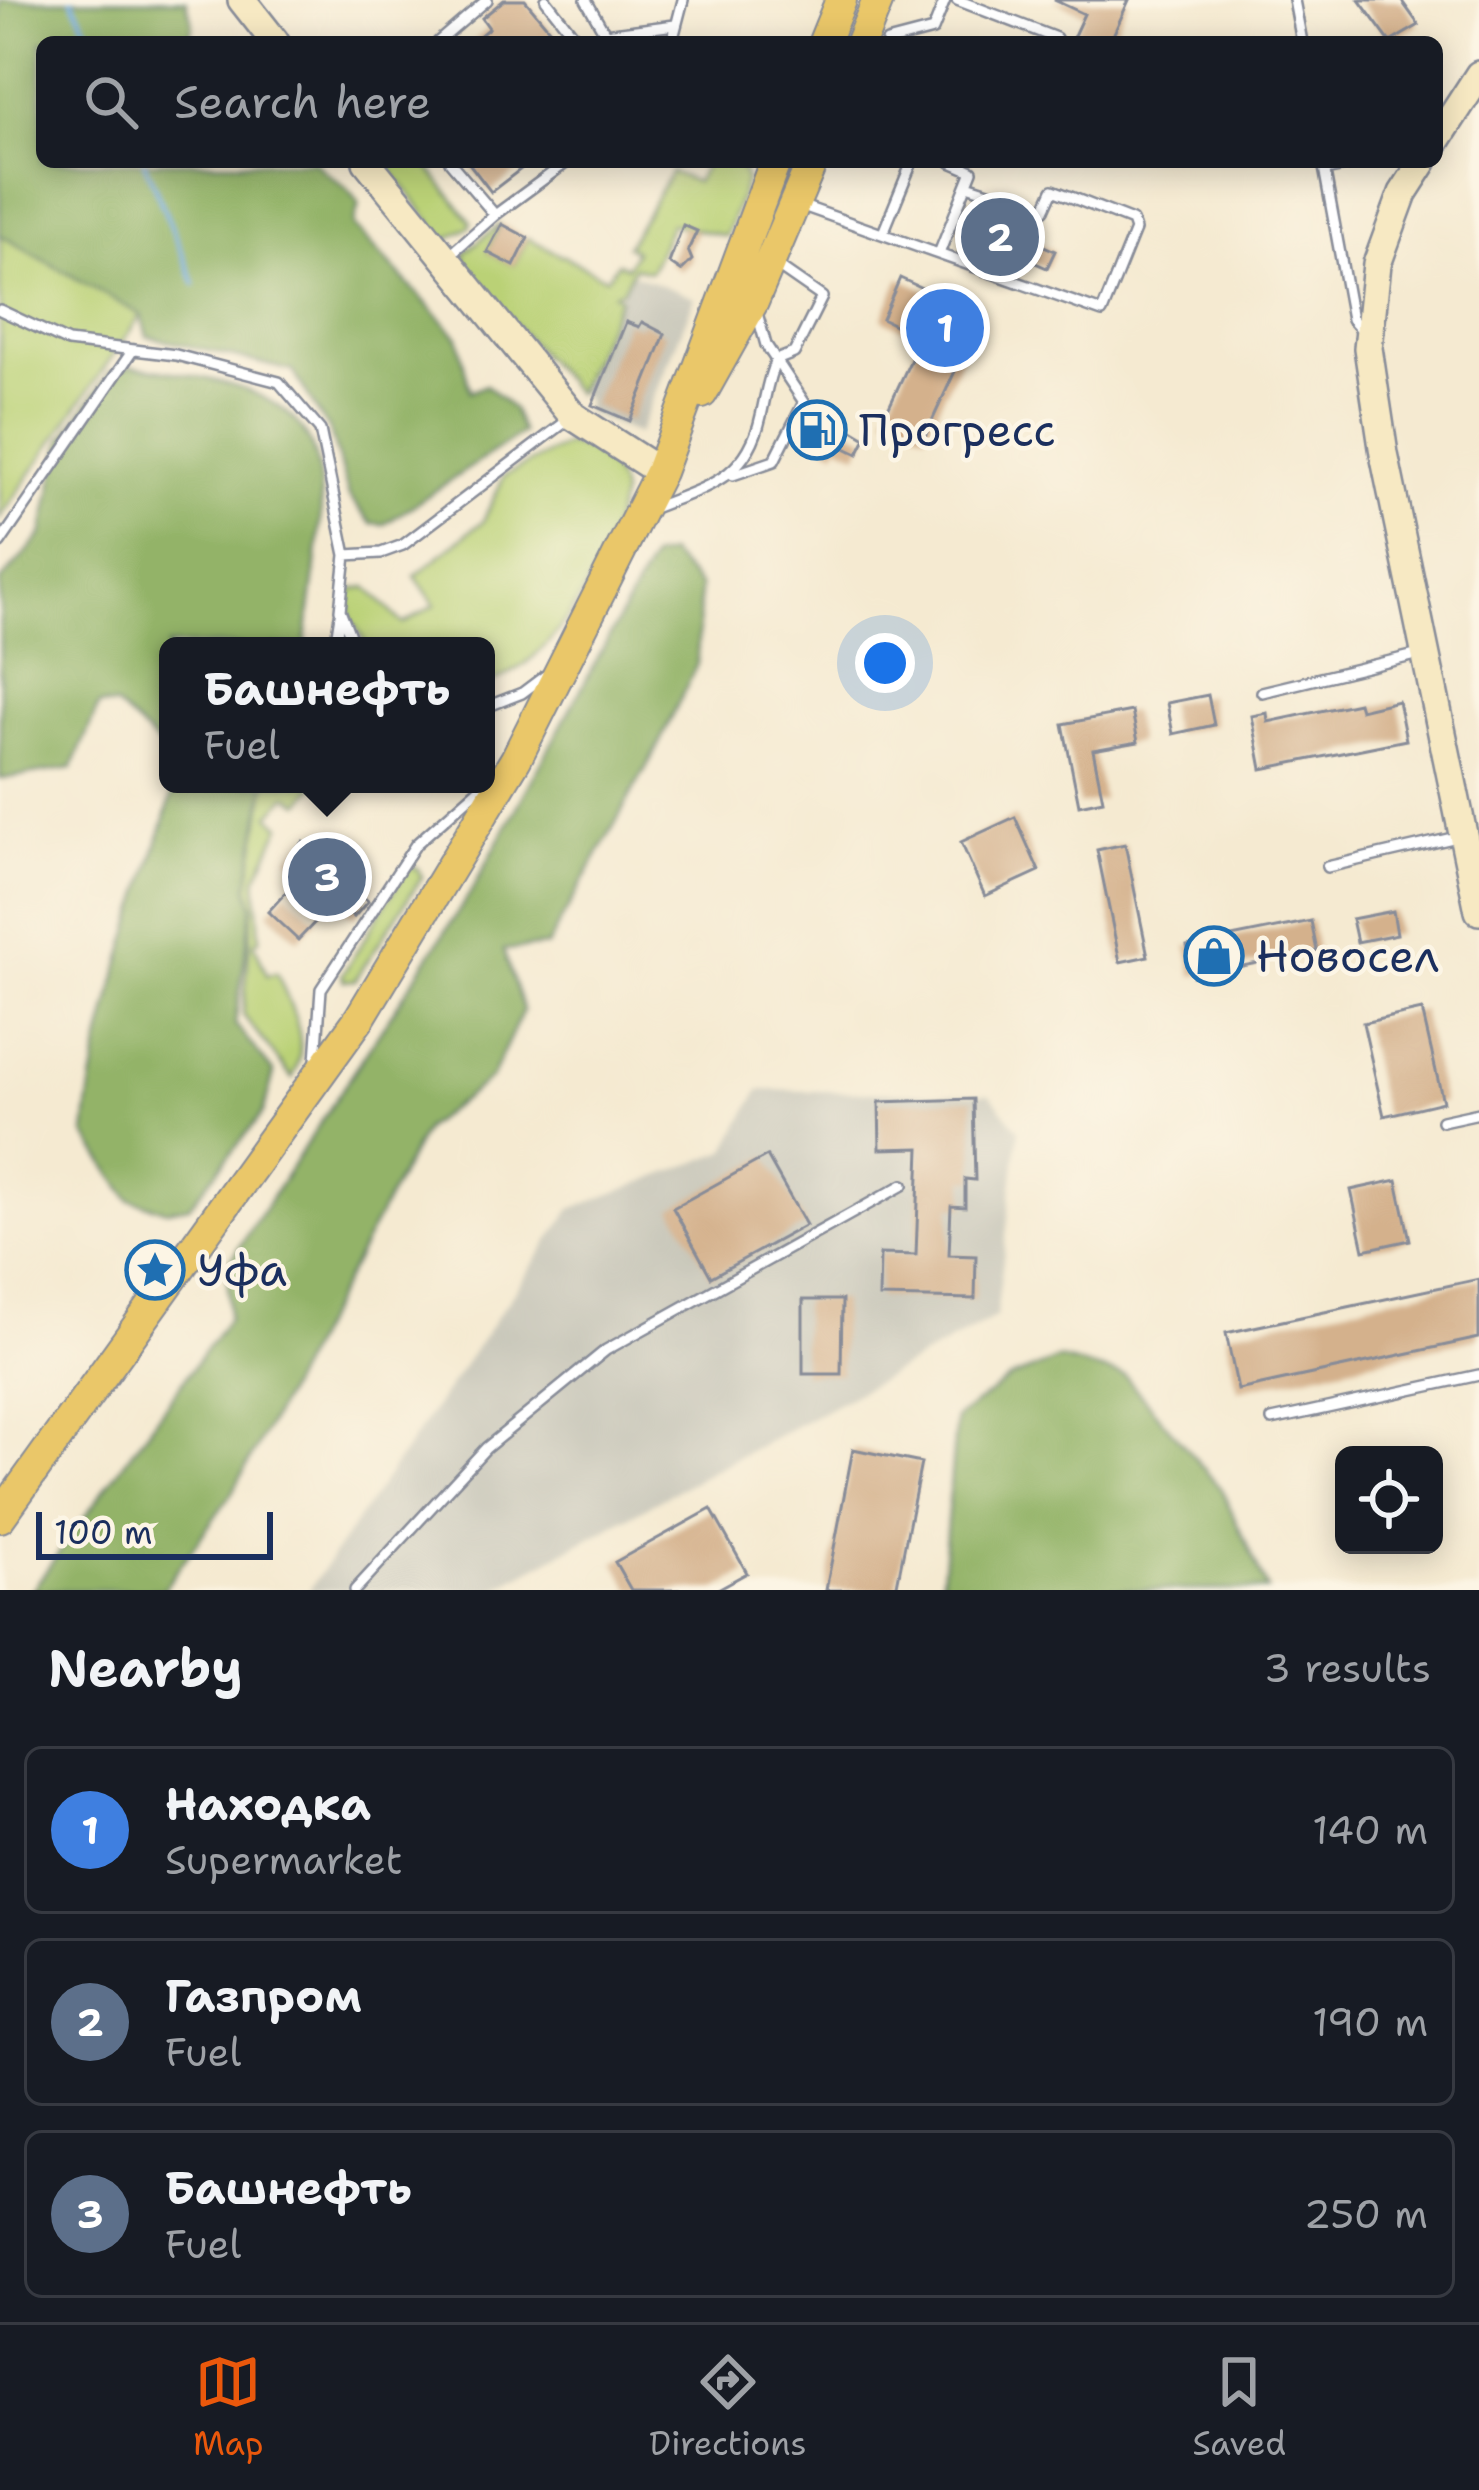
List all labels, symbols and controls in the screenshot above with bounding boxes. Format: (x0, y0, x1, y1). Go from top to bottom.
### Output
search box (36, 36, 1443, 168)
icon: search (78, 69, 144, 135)
text: Search here (174, 72, 431, 132)
pin: 2 (961, 192, 1039, 282)
pin: 1 (906, 283, 984, 373)
fuel station icon: Прогресс (786, 399, 848, 461)
place label: Прогресс (859, 400, 1056, 460)
your location (855, 633, 915, 693)
popup (159, 637, 495, 793)
text: Башнефть (204, 659, 450, 719)
text: Fuel (204, 719, 280, 771)
pin: 3 (288, 832, 366, 922)
shop icon: Новосел (1183, 925, 1245, 987)
place label: Новосел (1256, 926, 1439, 986)
place icon: Уфа (124, 1239, 186, 1301)
place label: Уфа (197, 1240, 287, 1300)
map controls (1335, 1446, 1443, 1554)
button: locate (1335, 1446, 1443, 1554)
scale bar (36, 1506, 273, 1559)
text: 100 m (54, 1510, 153, 1555)
text: Nearby (48, 1634, 243, 1702)
text: 3 results (1264, 1642, 1431, 1694)
text: Находка (165, 1774, 371, 1834)
text: 1 (81, 1804, 99, 1856)
text: 140 m (1312, 1804, 1428, 1856)
text: Supermarket (165, 1834, 403, 1886)
text: Газпром (165, 1966, 362, 2026)
text: 2 (76, 1996, 104, 2048)
text: 190 m (1312, 1996, 1428, 2048)
text: Fuel (165, 2026, 241, 2078)
text: Башнефть (165, 2158, 412, 2218)
text: 3 (76, 2188, 104, 2240)
text: 250 m (1304, 2188, 1428, 2240)
text: Fuel (165, 2218, 241, 2270)
tab: Map (193, 2349, 264, 2466)
tab: Directions (649, 2349, 807, 2466)
tab: Saved (1192, 2349, 1286, 2466)

